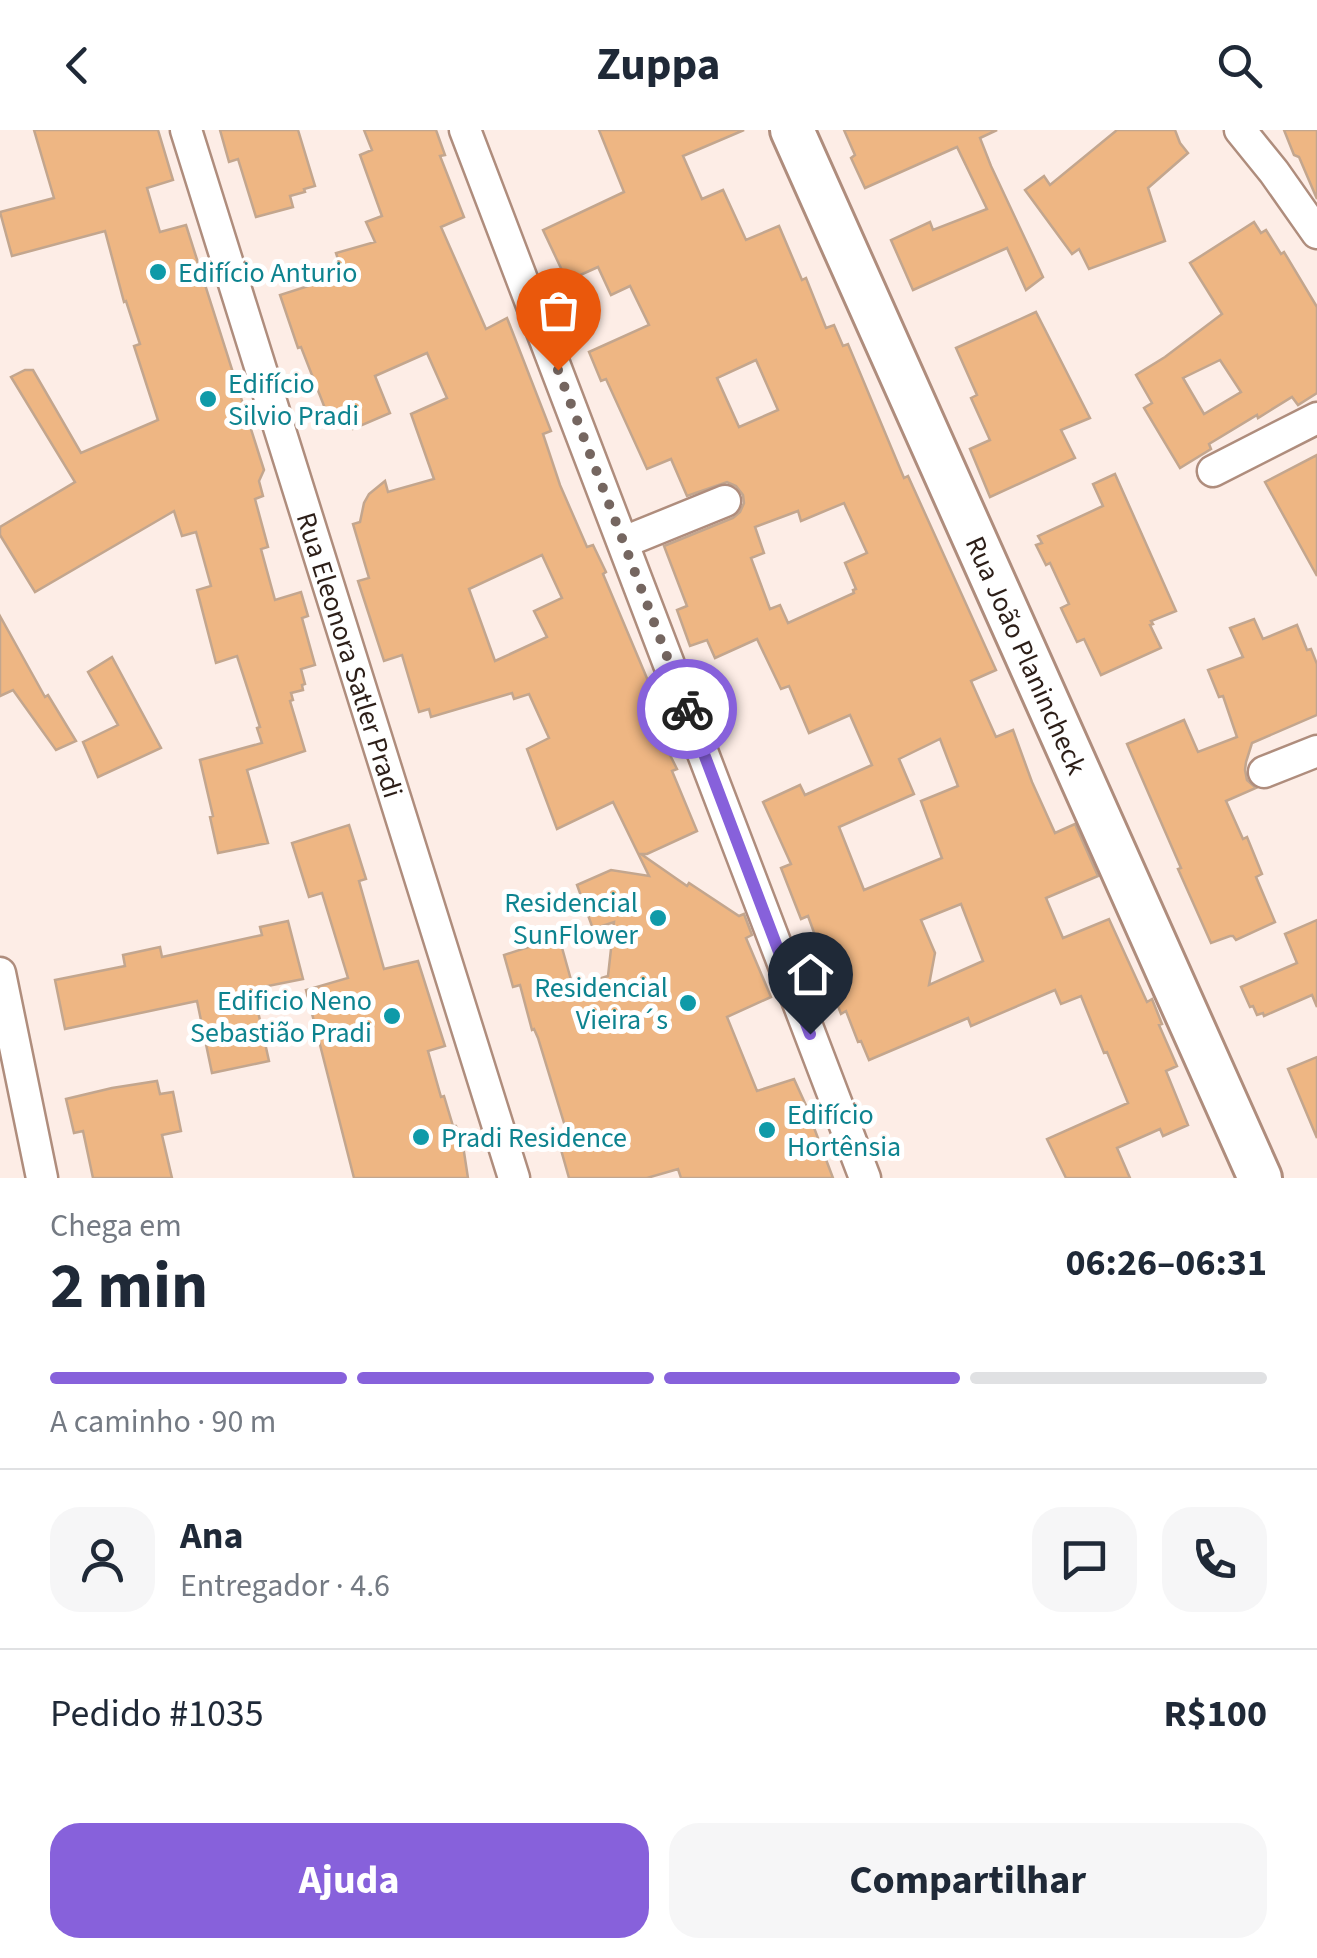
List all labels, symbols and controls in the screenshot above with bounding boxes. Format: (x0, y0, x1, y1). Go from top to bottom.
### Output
text: Zuppa (596, 33, 721, 97)
icon: back (50, 38, 105, 93)
icon: search (1212, 38, 1267, 93)
place label: Edifício Anturio (178, 253, 357, 293)
marker: Edifício Anturio (147, 261, 169, 283)
pin (516, 268, 601, 371)
icon: bag (531, 283, 586, 338)
place label: Edifício Silvio Pradi (228, 364, 359, 436)
marker: Edifício Silvio Pradi (197, 388, 219, 410)
street label: Rua Eleonora Satler Pradi (286, 507, 413, 803)
street label: Rua João Planincheck (955, 530, 1096, 781)
courier (637, 659, 737, 759)
icon: bike (660, 682, 715, 737)
place label: Residencial SunFlower (504, 883, 638, 955)
marker: Residencial SunFlower (647, 907, 669, 929)
pin (768, 932, 853, 1035)
icon: home (783, 947, 838, 1002)
place label: Residencial Vieira´s (534, 968, 668, 1040)
place label: Edificio Neno Sebastião Pradi (190, 981, 372, 1053)
marker: Residencial Vieira´s (677, 992, 699, 1014)
marker: Edificio Neno Sebastião Pradi (381, 1005, 403, 1027)
place label: Edifício Hortênsia (787, 1095, 901, 1167)
place label: Pradi Residence (441, 1118, 627, 1158)
marker: Edifício Hortênsia (756, 1119, 778, 1141)
marker: Pradi Residence (410, 1126, 432, 1148)
text: Chega em (50, 1203, 182, 1249)
text: 06:26–06:31 (1065, 1236, 1267, 1290)
text: 2 min (50, 1240, 208, 1333)
text: A caminho · 90 m (50, 1399, 276, 1445)
button: person (50, 1507, 155, 1612)
button: chat (1032, 1507, 1137, 1612)
button: phone (1162, 1507, 1267, 1612)
text: Ana (180, 1509, 244, 1563)
text: Entregador · 4.6 (180, 1563, 390, 1609)
text: Pedido #1035 (50, 1687, 264, 1741)
text: R$100 (1163, 1687, 1267, 1741)
button: Ajuda (50, 1823, 649, 1938)
button: Compartilhar (669, 1823, 1267, 1938)

